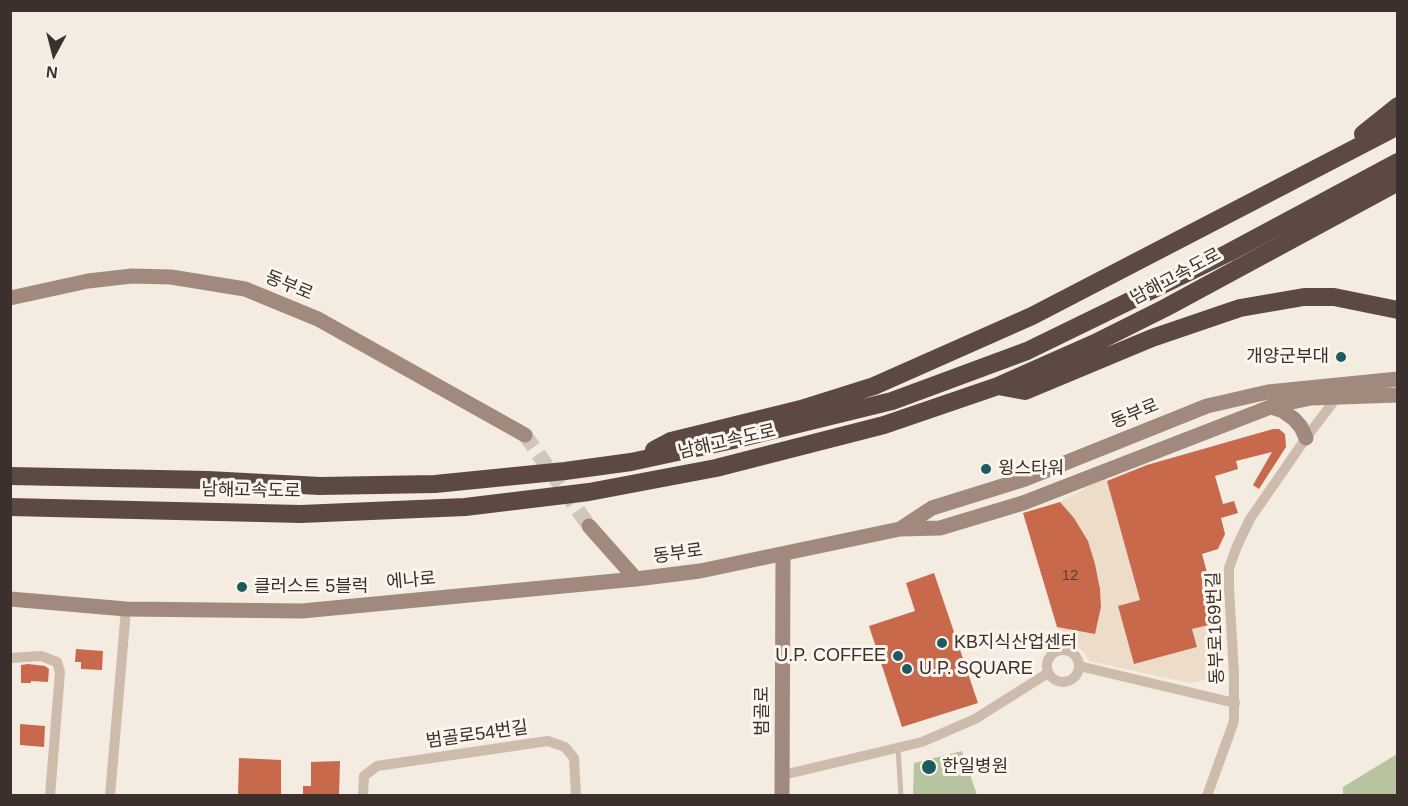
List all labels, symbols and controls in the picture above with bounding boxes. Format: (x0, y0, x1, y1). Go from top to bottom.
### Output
north arrow (24, 24, 84, 84)
text: N (45, 63, 59, 82)
street label: 남해고속도로 (1127, 244, 1225, 310)
street label: 동부로 (262, 267, 316, 305)
place label: 개양군부대 (1246, 346, 1329, 368)
marker: 개양군부대 (1334, 350, 1348, 364)
street label: 동부로 (1108, 395, 1162, 433)
street label: 남해고속도로 (676, 420, 778, 464)
place label: 윙스타워 (998, 458, 1064, 480)
marker: 윙스타워 (979, 462, 993, 476)
street label: 남해고속도로 (201, 479, 301, 503)
street label: 동부로 (652, 540, 704, 568)
house number: 12 (1062, 567, 1078, 585)
street label: 에나로 (385, 568, 437, 594)
street label: 동부로169번길 (1203, 571, 1229, 685)
place label: 클러스트 5블럭 (254, 576, 368, 598)
marker: 클러스트 5블럭 (235, 580, 249, 594)
place label: KB지식산업센터 (954, 632, 1077, 654)
marker: KB지식산업센터 (935, 636, 949, 650)
place label: U.P. COFFEE (775, 645, 886, 667)
marker: U.P. COFFEE (891, 649, 905, 663)
place label: U.P. SQUARE (919, 658, 1033, 680)
marker: U.P. SQUARE (900, 662, 914, 676)
street label: 범골로 (752, 686, 774, 736)
street label: 범골로54번길 (425, 717, 529, 753)
place label: 한일병원 (942, 756, 1008, 778)
marker: 한일병원 (920, 758, 938, 776)

